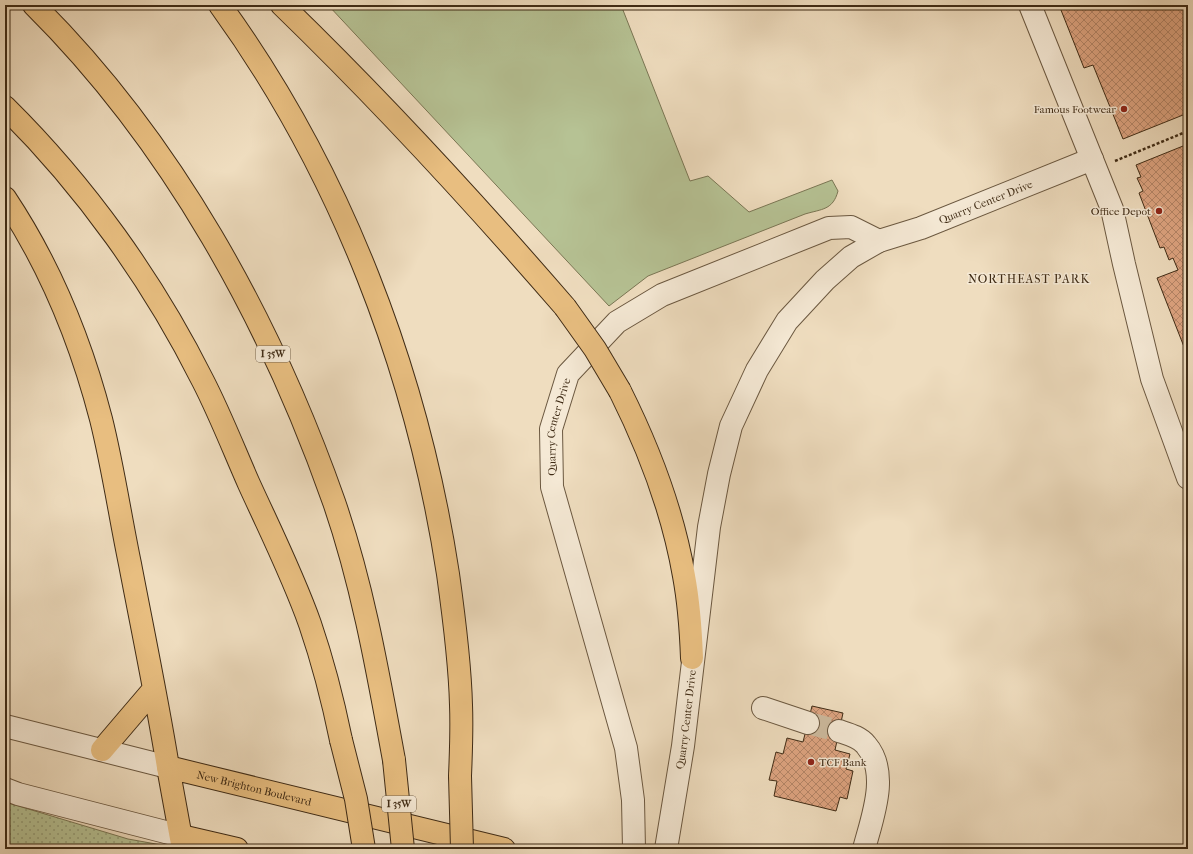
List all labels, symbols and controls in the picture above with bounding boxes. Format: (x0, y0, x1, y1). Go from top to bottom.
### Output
place label: Famous Footwear (1034, 103, 1116, 116)
marker: Famous Footwear (1119, 104, 1129, 114)
street label: Quarry Center Drive (937, 177, 1035, 227)
place label: Office Depot (1091, 205, 1151, 218)
marker: Office Depot (1154, 206, 1164, 216)
district label: NORTHEAST PARK (968, 272, 1090, 286)
road number: I 35W (256, 346, 290, 362)
street label: Quarry Center Drive (544, 376, 573, 476)
street label: Quarry Center Drive (673, 669, 699, 770)
place label: TCF Bank (819, 756, 867, 769)
marker: TCF Bank (806, 757, 816, 767)
street label: New Brighton Boulevard (195, 768, 314, 809)
road number: I 35W (382, 796, 416, 812)

